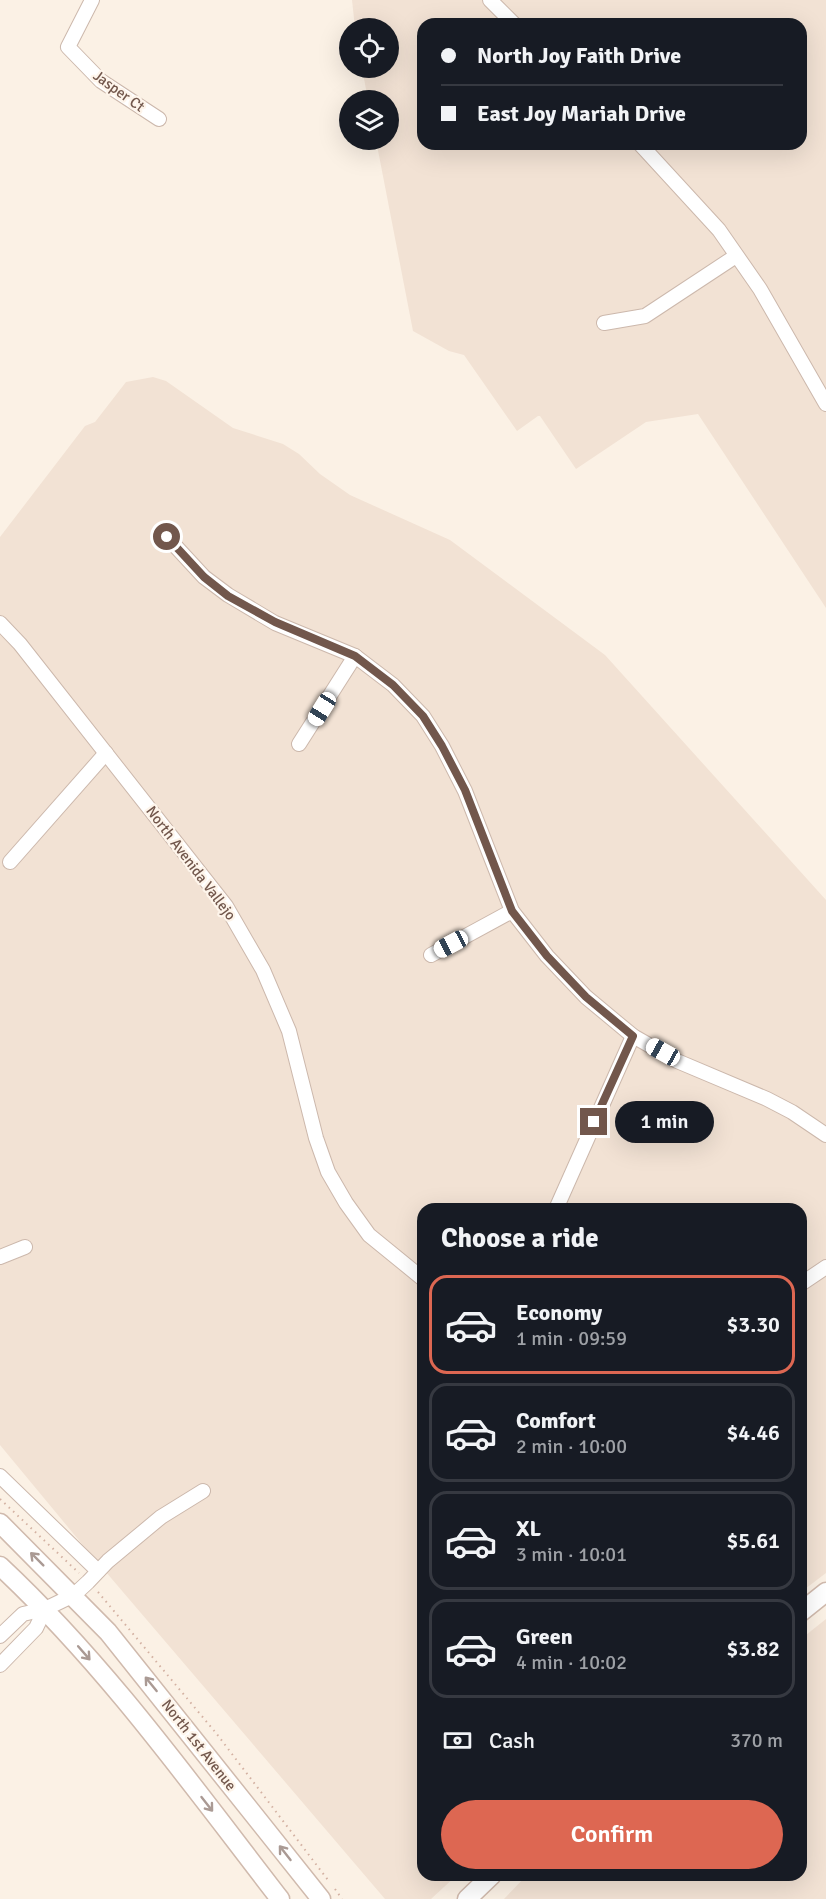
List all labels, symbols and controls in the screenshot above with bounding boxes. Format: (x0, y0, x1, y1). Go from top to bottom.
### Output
map controls (339, 18, 399, 150)
button: locate (339, 18, 399, 78)
text: North Joy Faith Drive (477, 42, 681, 69)
street label: Jasper Ct (90, 66, 148, 116)
button: layers (339, 90, 399, 150)
text: East Joy Mariah Drive (477, 100, 686, 127)
route start (153, 523, 180, 550)
car (305, 689, 339, 729)
street label: North Avenida Vallejo (142, 802, 240, 924)
car (431, 928, 471, 960)
car (643, 1035, 683, 1069)
callout: 1 min (615, 1101, 714, 1143)
route end (580, 1108, 607, 1135)
text: 1 min (641, 1109, 688, 1134)
text: Choose a ride (441, 1222, 599, 1255)
icon: car (444, 1298, 498, 1352)
text: Economy (516, 1299, 602, 1326)
text: $3.30 (726, 1311, 780, 1338)
text: 1 min · 09:59 (516, 1326, 627, 1351)
icon: car (444, 1406, 498, 1460)
text: Comfort (516, 1407, 596, 1434)
text: $4.46 (726, 1419, 780, 1446)
text: 2 min · 10:00 (516, 1434, 627, 1459)
icon: car (444, 1514, 498, 1568)
text: XL (516, 1515, 541, 1542)
text: $5.61 (726, 1527, 780, 1554)
text: 3 min · 10:01 (516, 1542, 627, 1567)
one-way arrow (30, 1551, 44, 1566)
icon: car (444, 1622, 498, 1676)
text: Green (516, 1623, 573, 1650)
text: $3.82 (726, 1635, 780, 1662)
one-way arrow (77, 1645, 91, 1660)
text: 4 min · 10:02 (516, 1650, 627, 1675)
one-way arrow (144, 1676, 157, 1692)
street label: North 1st Avenue (158, 1696, 240, 1794)
icon: cash (441, 1724, 474, 1757)
text: Cash (489, 1727, 535, 1754)
text: 370 m (730, 1728, 783, 1753)
one-way arrow (200, 1796, 213, 1812)
button: Confirm (441, 1800, 783, 1869)
one-way arrow (278, 1845, 291, 1861)

